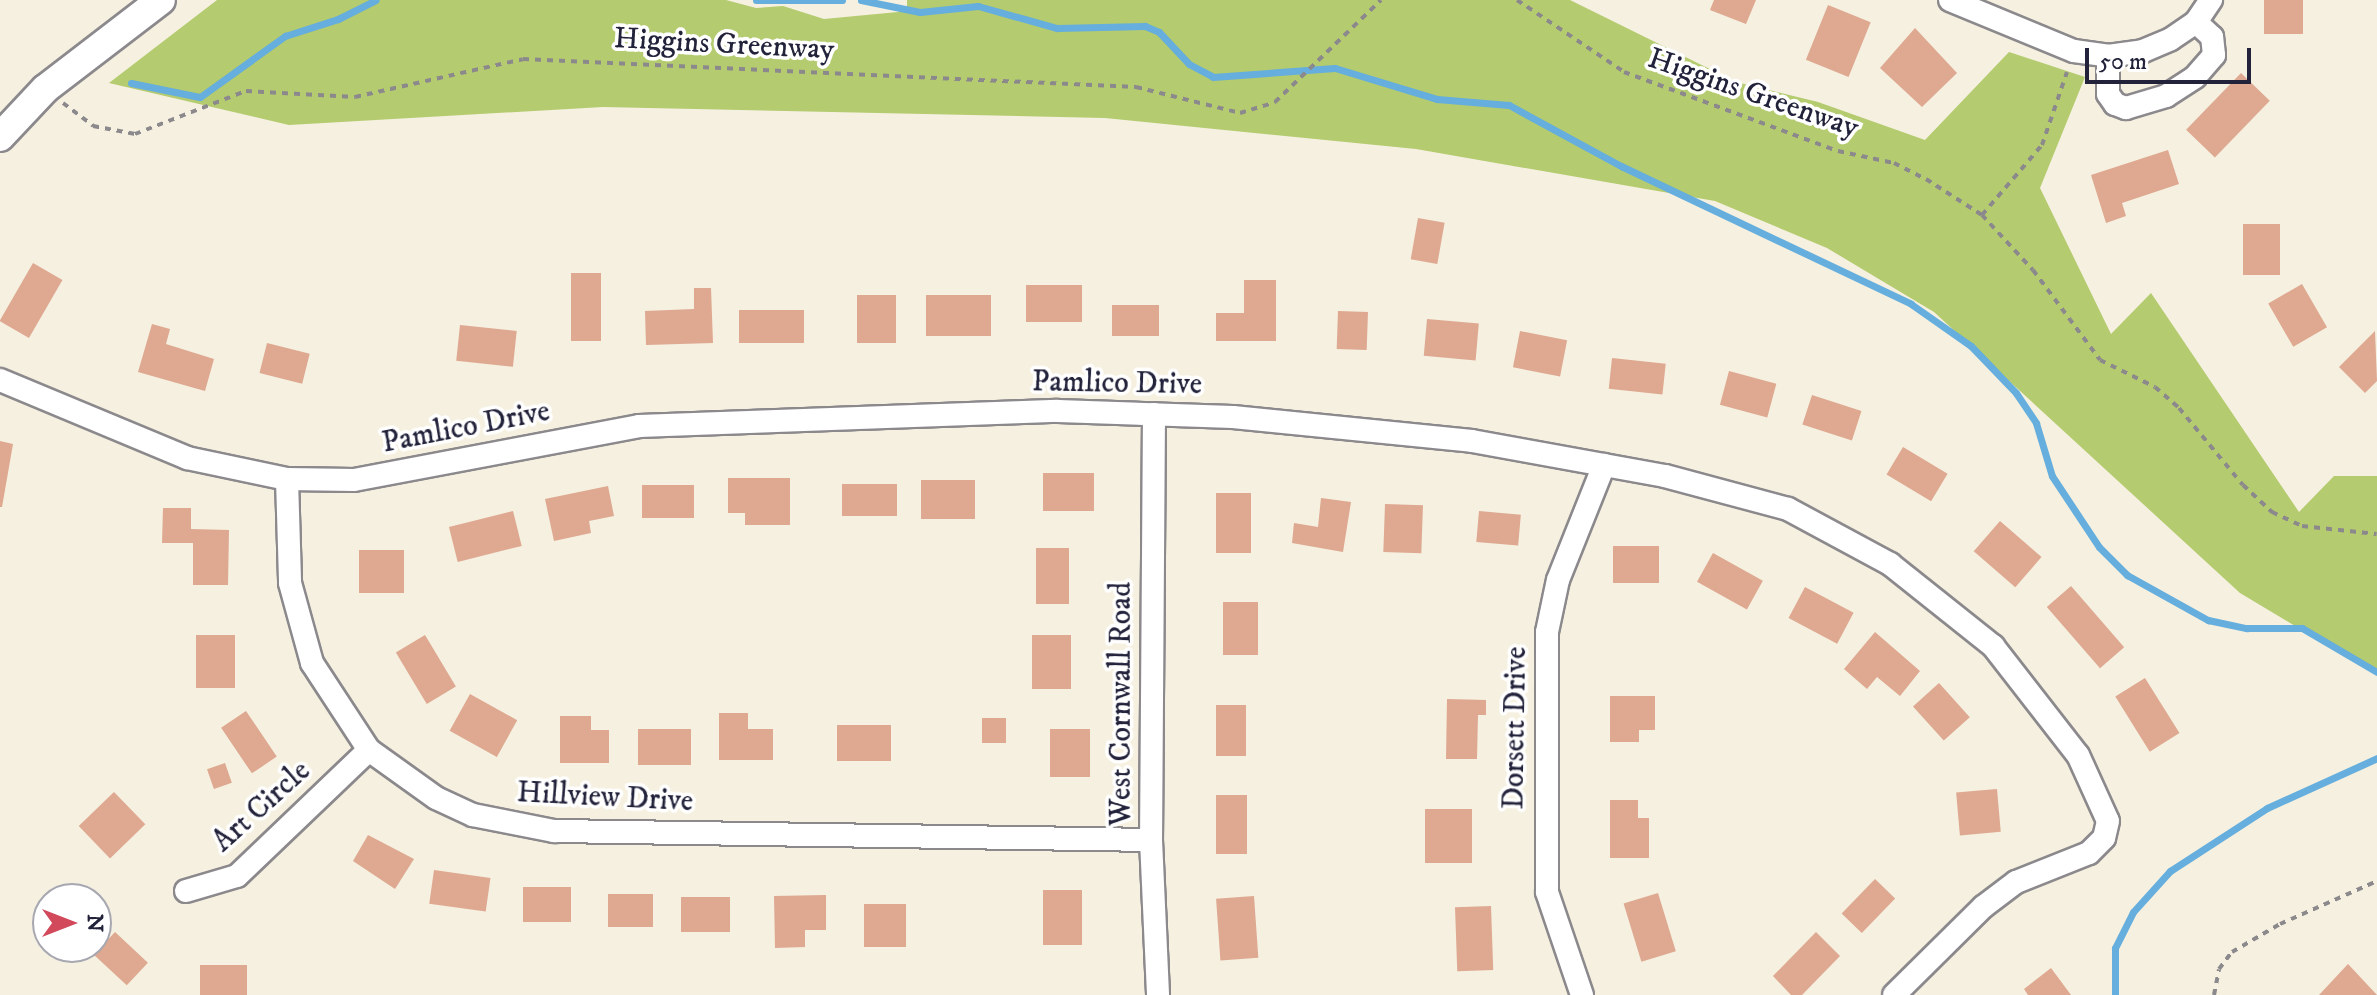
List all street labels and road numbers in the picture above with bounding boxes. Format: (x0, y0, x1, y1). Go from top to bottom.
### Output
street label: Higgins Greenway (613, 21, 835, 69)
street label: Higgins Greenway (1643, 41, 1863, 147)
street label: Pamlico Drive (1032, 365, 1202, 403)
street label: Pamlico Drive (379, 394, 553, 462)
street label: West Cornwall Road (1104, 582, 1140, 826)
street label: Dorsett Drive (1497, 646, 1535, 810)
street label: Art Circle (206, 754, 318, 860)
street label: Hillview Drive (516, 775, 694, 821)

